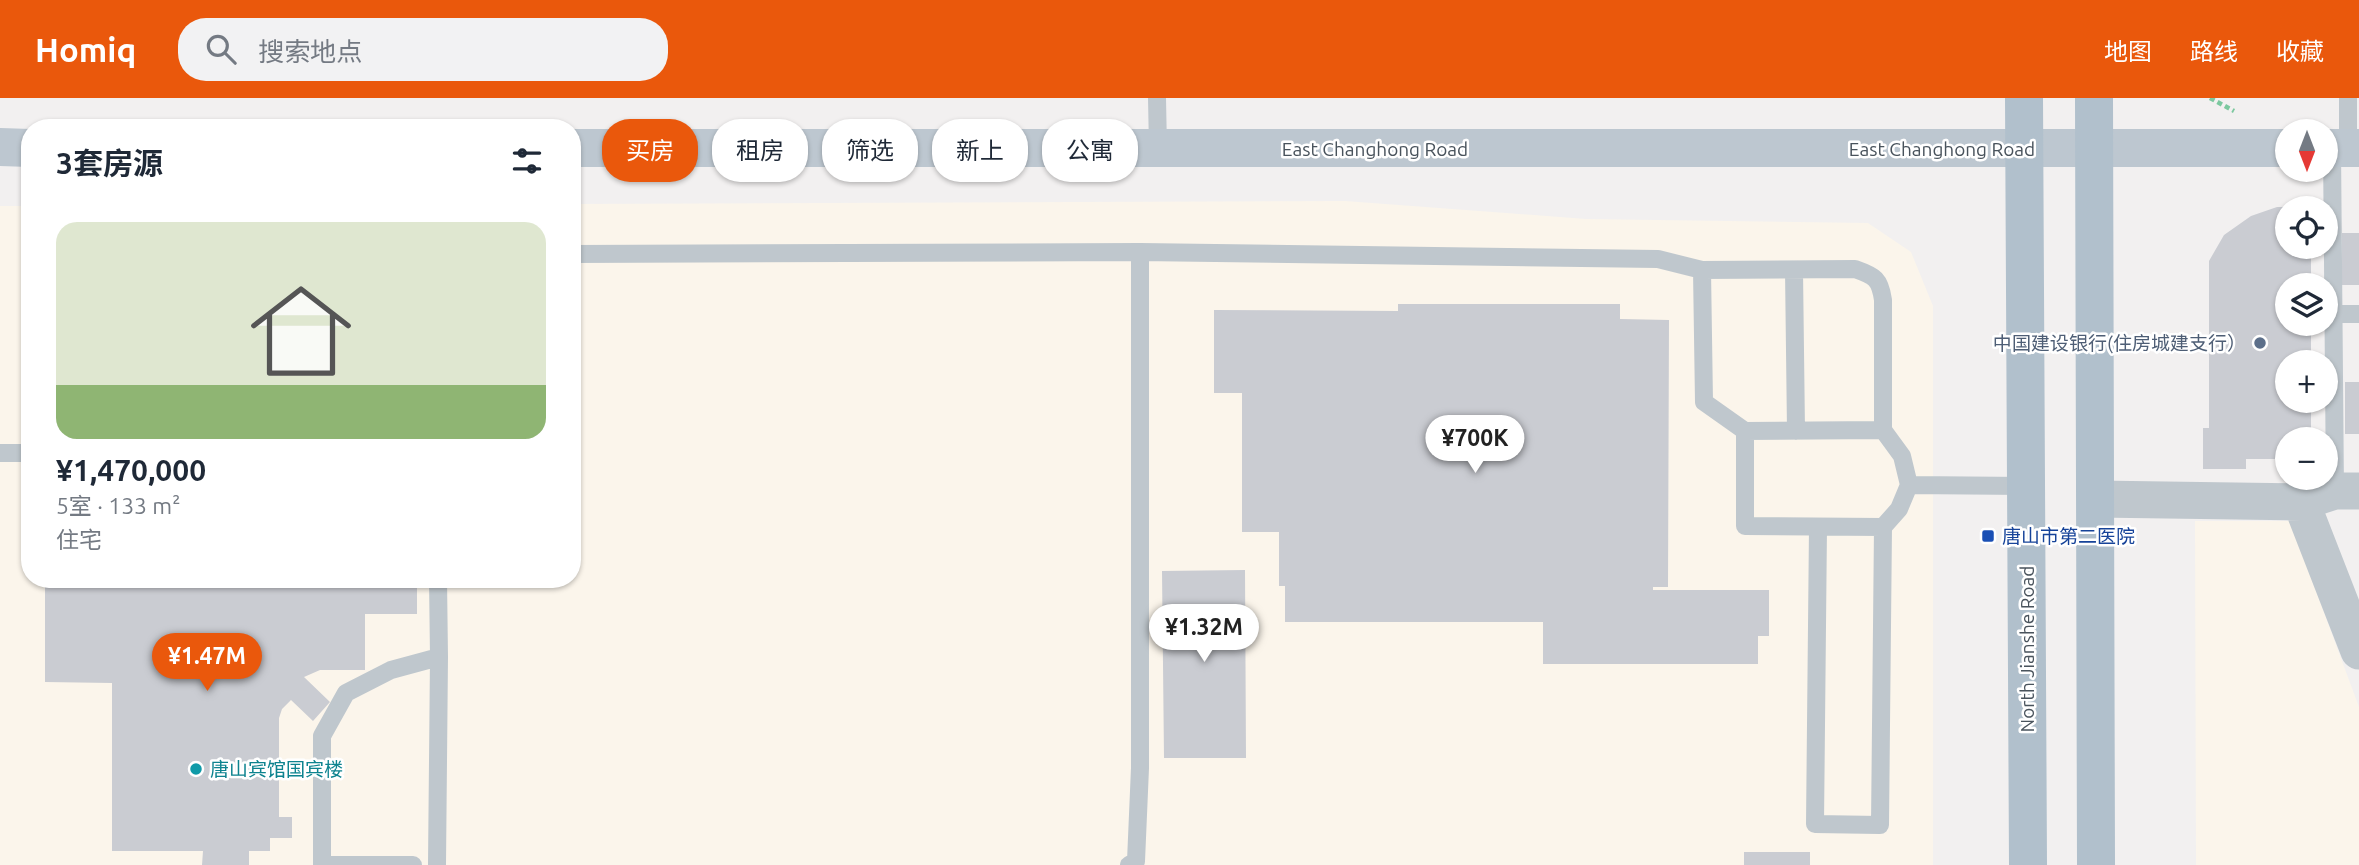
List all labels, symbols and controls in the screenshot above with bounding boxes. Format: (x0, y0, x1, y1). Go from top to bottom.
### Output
search box (178, 18, 668, 81)
icon: search (202, 30, 240, 68)
text: Homiq (35, 31, 136, 68)
text: 搜索地点 (258, 37, 362, 66)
text: 地图 (2104, 38, 2152, 65)
text: 路线 (2190, 38, 2238, 65)
text: 收藏 (2276, 38, 2324, 65)
chip: 买房 (602, 119, 698, 182)
chip: 租房 (712, 119, 808, 182)
chip: 筛选 (822, 119, 918, 182)
chip: 新上 (932, 119, 1028, 182)
chip: 公寓 (1042, 119, 1138, 182)
north arrow (2275, 119, 2338, 182)
map controls (2275, 119, 2338, 490)
street label: East Changhong Road (1282, 138, 1468, 160)
street label: East Changhong Road (1849, 138, 2035, 160)
icon: filters (508, 142, 546, 180)
text: 3套房源 (56, 146, 163, 180)
button: locate (2275, 196, 2338, 259)
icon: home (238, 268, 364, 394)
button: layers (2275, 273, 2338, 336)
place label: 中国建设银行(住房城建支行） (1993, 332, 2246, 354)
marker: 中国建设银行(住房城建支行） (2252, 335, 2268, 351)
button: + (2275, 350, 2338, 413)
pin: ¥700K (1426, 416, 1524, 475)
text: ¥700K (1441, 425, 1509, 450)
button: − (2275, 427, 2338, 490)
text: ¥1,470,000 (56, 453, 206, 487)
text: 5室 · 133 m² (56, 493, 180, 518)
place label: 唐山市第二医院 (2002, 525, 2135, 547)
text: 住宅 (56, 527, 102, 552)
marker: 唐山市第二医院 (1980, 528, 1996, 544)
street label: North Jianshe Road (2016, 566, 2038, 732)
pin: ¥1.32M (1147, 604, 1261, 664)
text: ¥1.32M (1165, 614, 1243, 639)
pin: ¥1.47M (150, 634, 264, 693)
text: ¥1.47M (168, 643, 246, 668)
place label: 唐山宾馆国宾楼 (210, 758, 343, 780)
marker: 唐山宾馆国宾楼 (188, 761, 204, 777)

